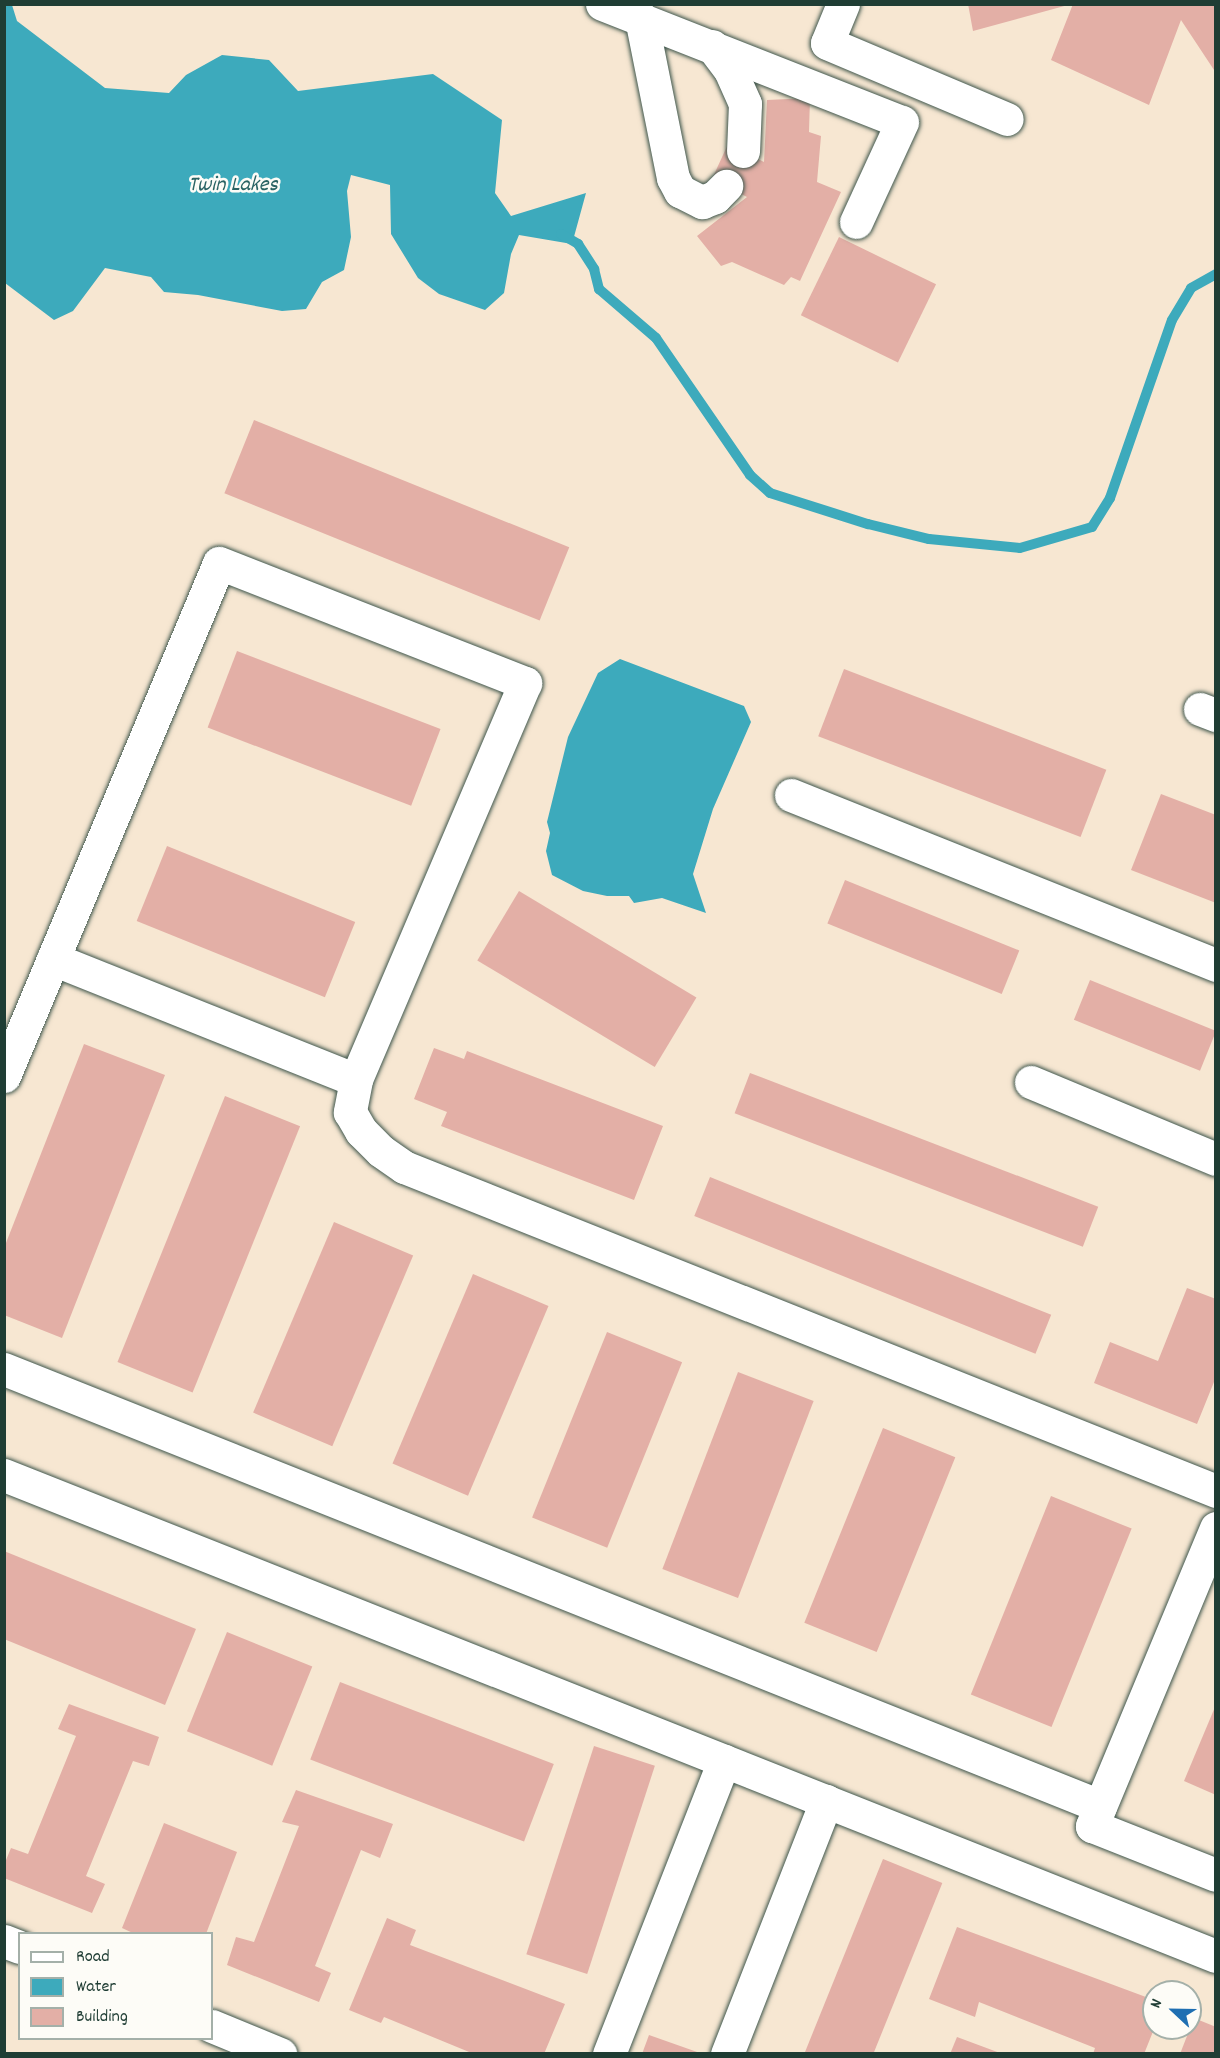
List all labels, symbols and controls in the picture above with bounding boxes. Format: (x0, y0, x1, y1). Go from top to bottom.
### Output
water label: Twin Lakes (188, 173, 278, 199)
legend (18, 1932, 213, 2040)
text: Road (76, 1945, 110, 1970)
text: Water (76, 1975, 116, 2000)
north arrow (1142, 1980, 1202, 2040)
text: N (1145, 1996, 1169, 2012)
text: Building (76, 2005, 128, 2030)

